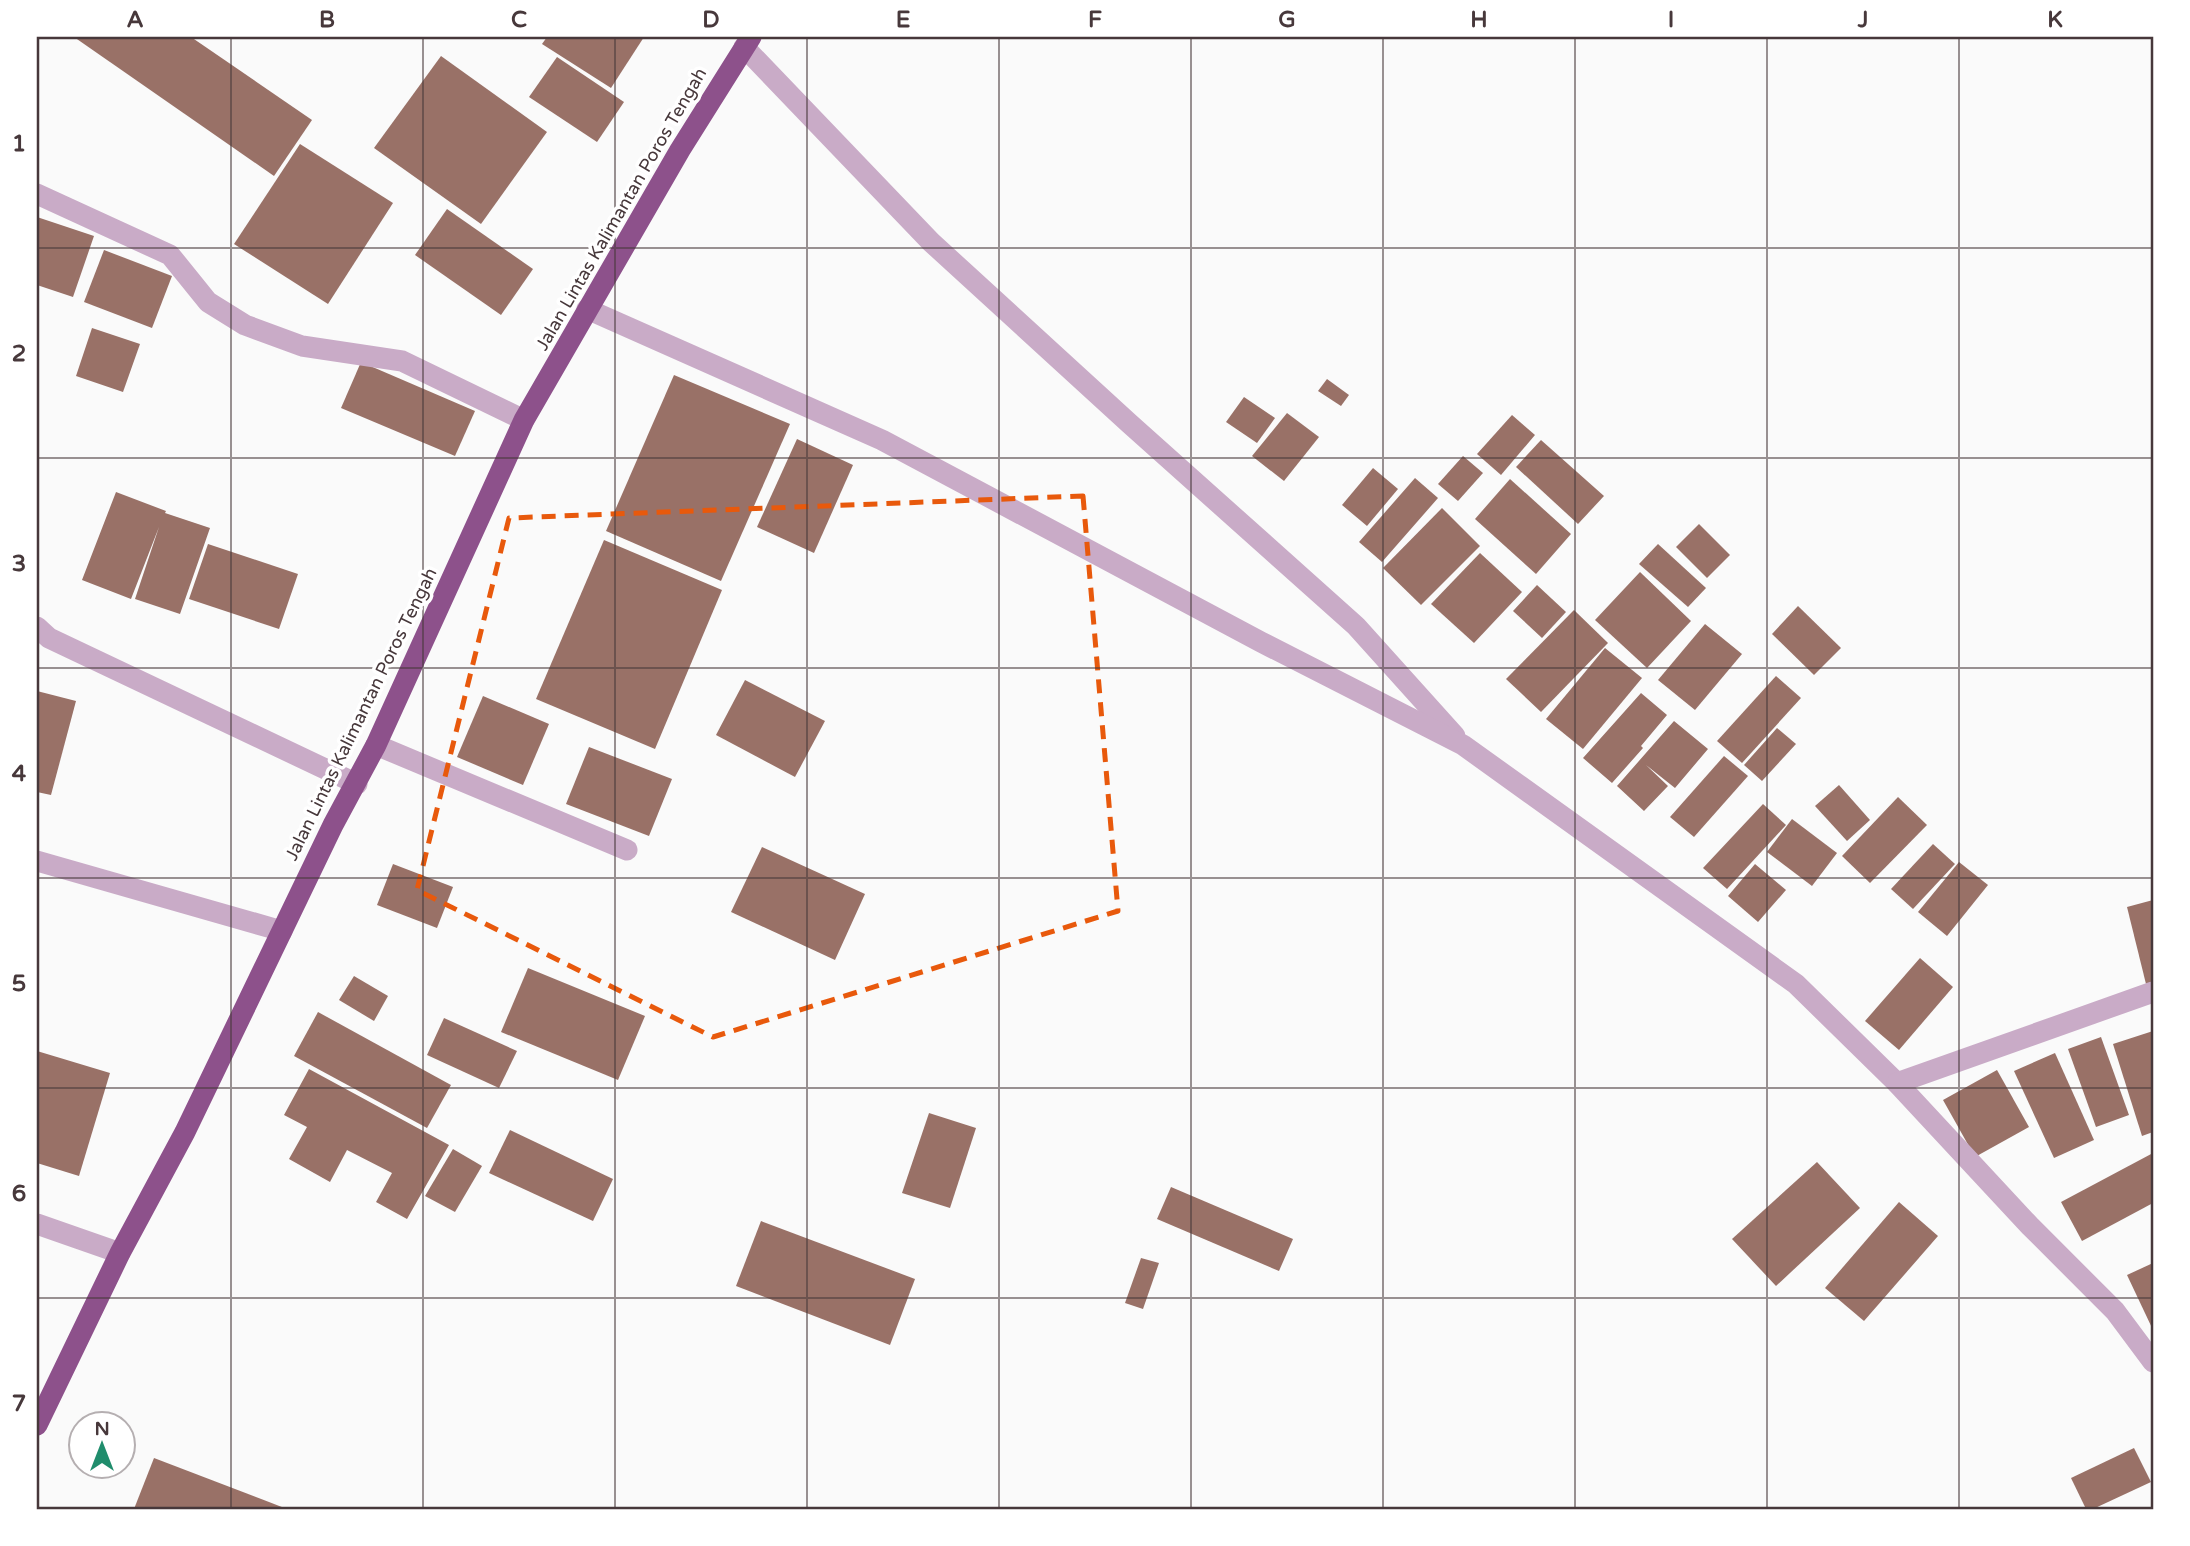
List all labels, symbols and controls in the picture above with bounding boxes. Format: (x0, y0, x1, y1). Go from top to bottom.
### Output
text: A (126, 6, 144, 34)
text: B (319, 6, 335, 34)
text: C (511, 6, 527, 34)
text: D (702, 6, 720, 34)
text: E (896, 6, 910, 34)
text: F (1088, 6, 1102, 34)
text: G (1278, 6, 1296, 34)
text: H (1470, 6, 1488, 34)
text: I (1668, 6, 1674, 34)
text: J (1857, 6, 1868, 34)
text: K (2047, 6, 2063, 34)
street label: Jalan Lintas Kalimantan Poros Tengah (531, 64, 711, 354)
text: 1 (12, 130, 26, 158)
text: 2 (12, 340, 26, 368)
text: 3 (12, 550, 26, 578)
street label: Jalan Lintas Kalimantan Poros Tengah (280, 564, 442, 864)
text: 4 (12, 760, 27, 788)
text: 5 (12, 970, 26, 998)
text: 6 (12, 1180, 26, 1208)
text: 7 (12, 1390, 26, 1418)
north arrow (66, 1410, 136, 1480)
text: N (94, 1418, 110, 1440)

